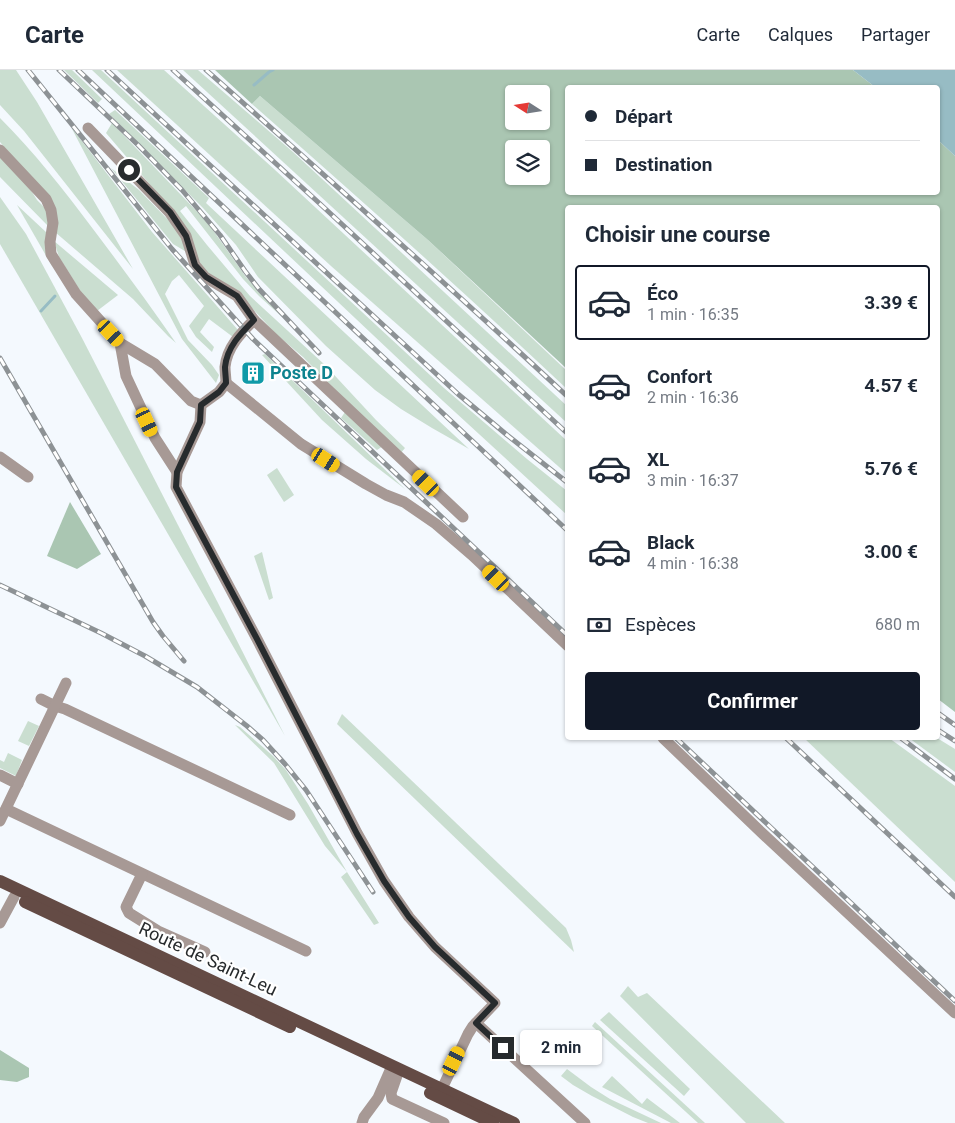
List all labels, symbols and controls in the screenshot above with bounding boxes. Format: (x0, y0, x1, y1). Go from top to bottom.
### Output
text: Carte (25, 21, 84, 49)
text: Carte (697, 24, 740, 45)
text: Calques (768, 24, 833, 45)
text: Partager (861, 24, 930, 45)
north arrow (505, 85, 550, 130)
map controls (505, 85, 550, 185)
text: Départ (615, 105, 672, 128)
button: layers (505, 140, 550, 185)
text: Destination (615, 153, 712, 176)
route start (118, 159, 140, 181)
text: Choisir une course (585, 222, 770, 247)
icon: car (587, 280, 632, 325)
text: Éco (647, 282, 678, 305)
text: 3.39 € (864, 291, 918, 314)
text: 1 min · 16:35 (647, 305, 739, 324)
car (95, 317, 126, 349)
building icon: Poste D (240, 360, 266, 386)
place label: Poste D (270, 362, 333, 383)
icon: car (587, 363, 632, 408)
text: Confort (647, 365, 712, 388)
text: 4.57 € (864, 374, 918, 397)
text: 2 min · 16:36 (647, 388, 739, 407)
car (133, 405, 160, 439)
car (309, 446, 342, 474)
icon: car (587, 446, 632, 491)
text: XL (647, 448, 669, 471)
text: 5.76 € (864, 457, 918, 480)
car (409, 467, 442, 499)
text: 3 min · 16:37 (647, 471, 739, 490)
icon: car (587, 529, 632, 574)
text: Black (647, 531, 694, 554)
text: 3.00 € (864, 540, 918, 563)
text: 4 min · 16:38 (647, 554, 739, 573)
car (479, 562, 512, 594)
icon: cash (585, 611, 613, 639)
text: Espèces (625, 613, 696, 636)
text: 680 m (875, 615, 920, 634)
button: Confirmer (585, 672, 920, 730)
street label: Route de Saint-Leu (136, 917, 281, 1000)
callout: 2 min (520, 1030, 603, 1066)
route end (492, 1037, 514, 1059)
text: 2 min (541, 1038, 581, 1057)
car (440, 1044, 467, 1078)

